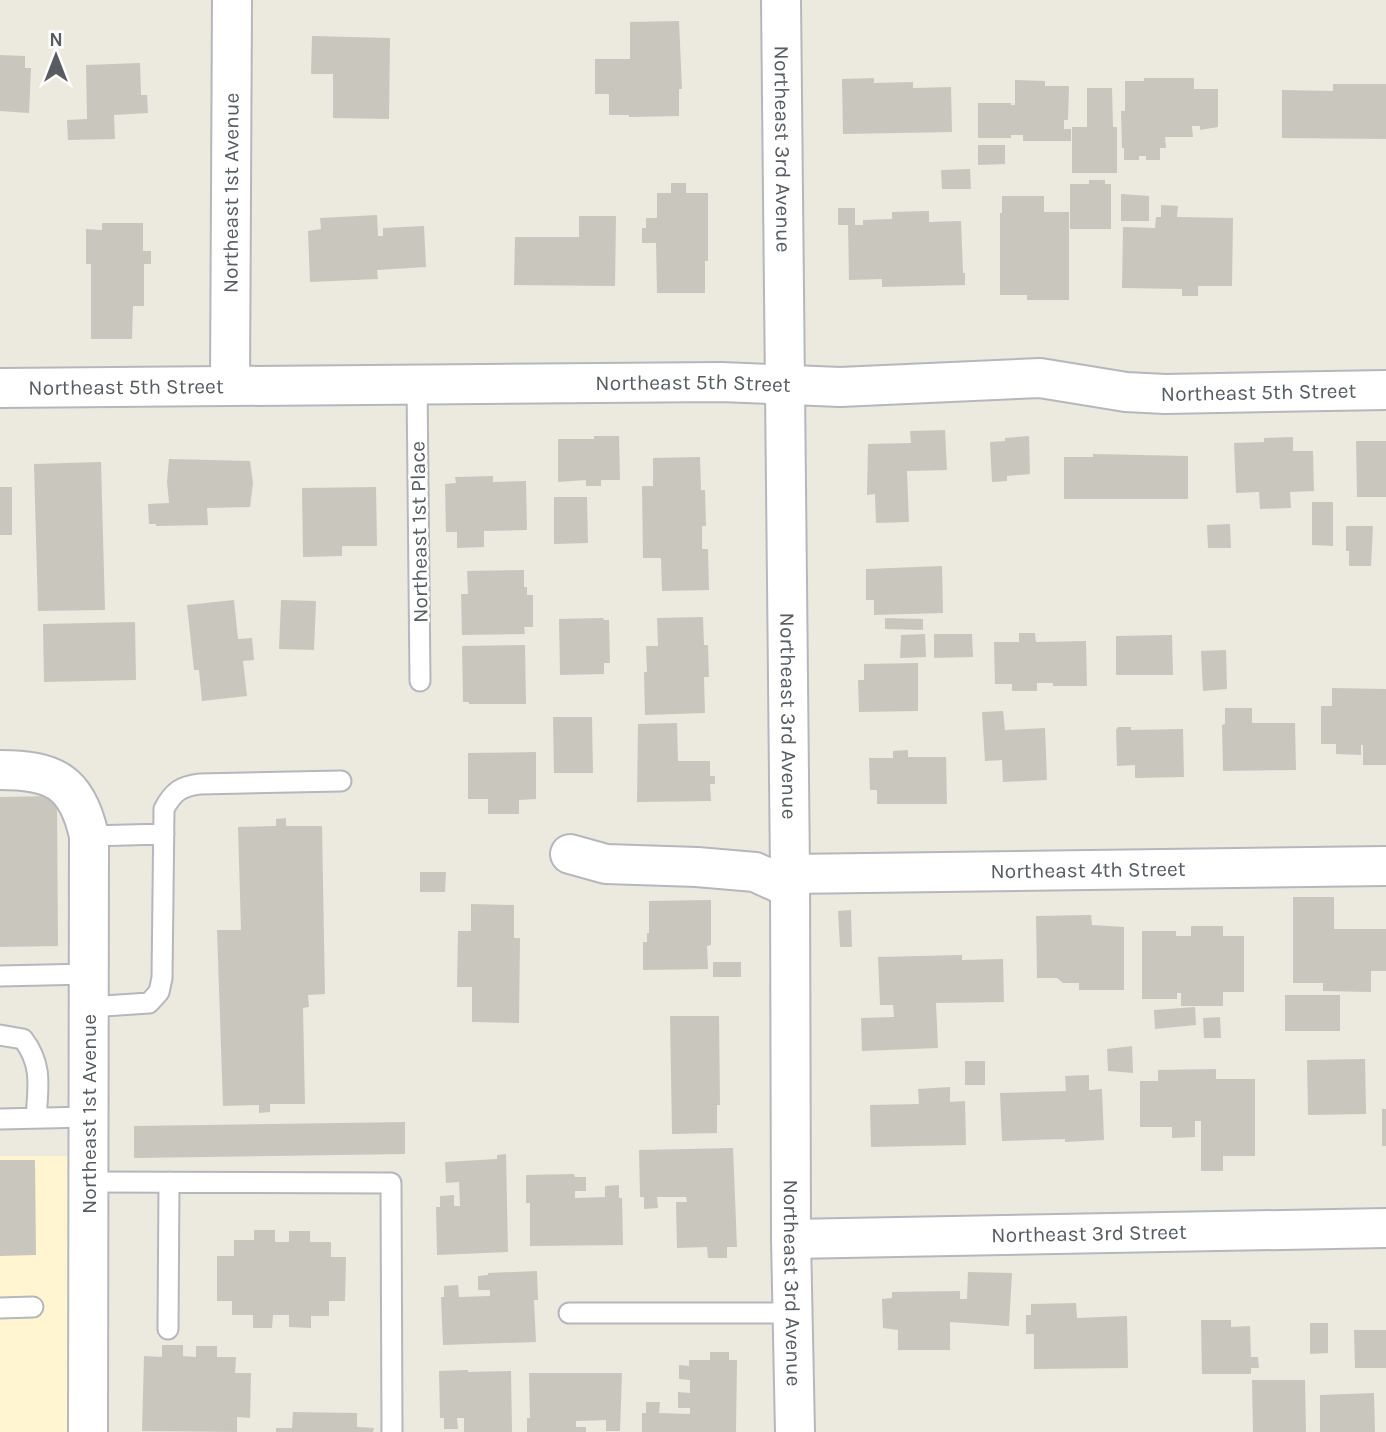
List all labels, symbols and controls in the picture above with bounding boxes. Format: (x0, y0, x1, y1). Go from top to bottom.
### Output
north arrow (21, 21, 91, 91)
text: N (49, 29, 63, 51)
street label: Northeast 3rd Avenue (769, 45, 796, 253)
street label: Northeast 1st Avenue (218, 93, 244, 293)
street label: Northeast 5th Street (595, 370, 791, 397)
street label: Northeast 5th Street (28, 374, 224, 400)
street label: Northeast 5th Street (1161, 379, 1357, 406)
street label: Northeast 1st Place (405, 441, 433, 623)
street label: Northeast 3rd Avenue (775, 612, 801, 820)
street label: Northeast 4th Street (990, 857, 1186, 883)
street label: Northeast 1st Avenue (77, 1014, 101, 1214)
street label: Northeast 3rd Avenue (779, 1179, 806, 1387)
street label: Northeast 3rd Street (991, 1220, 1187, 1247)

